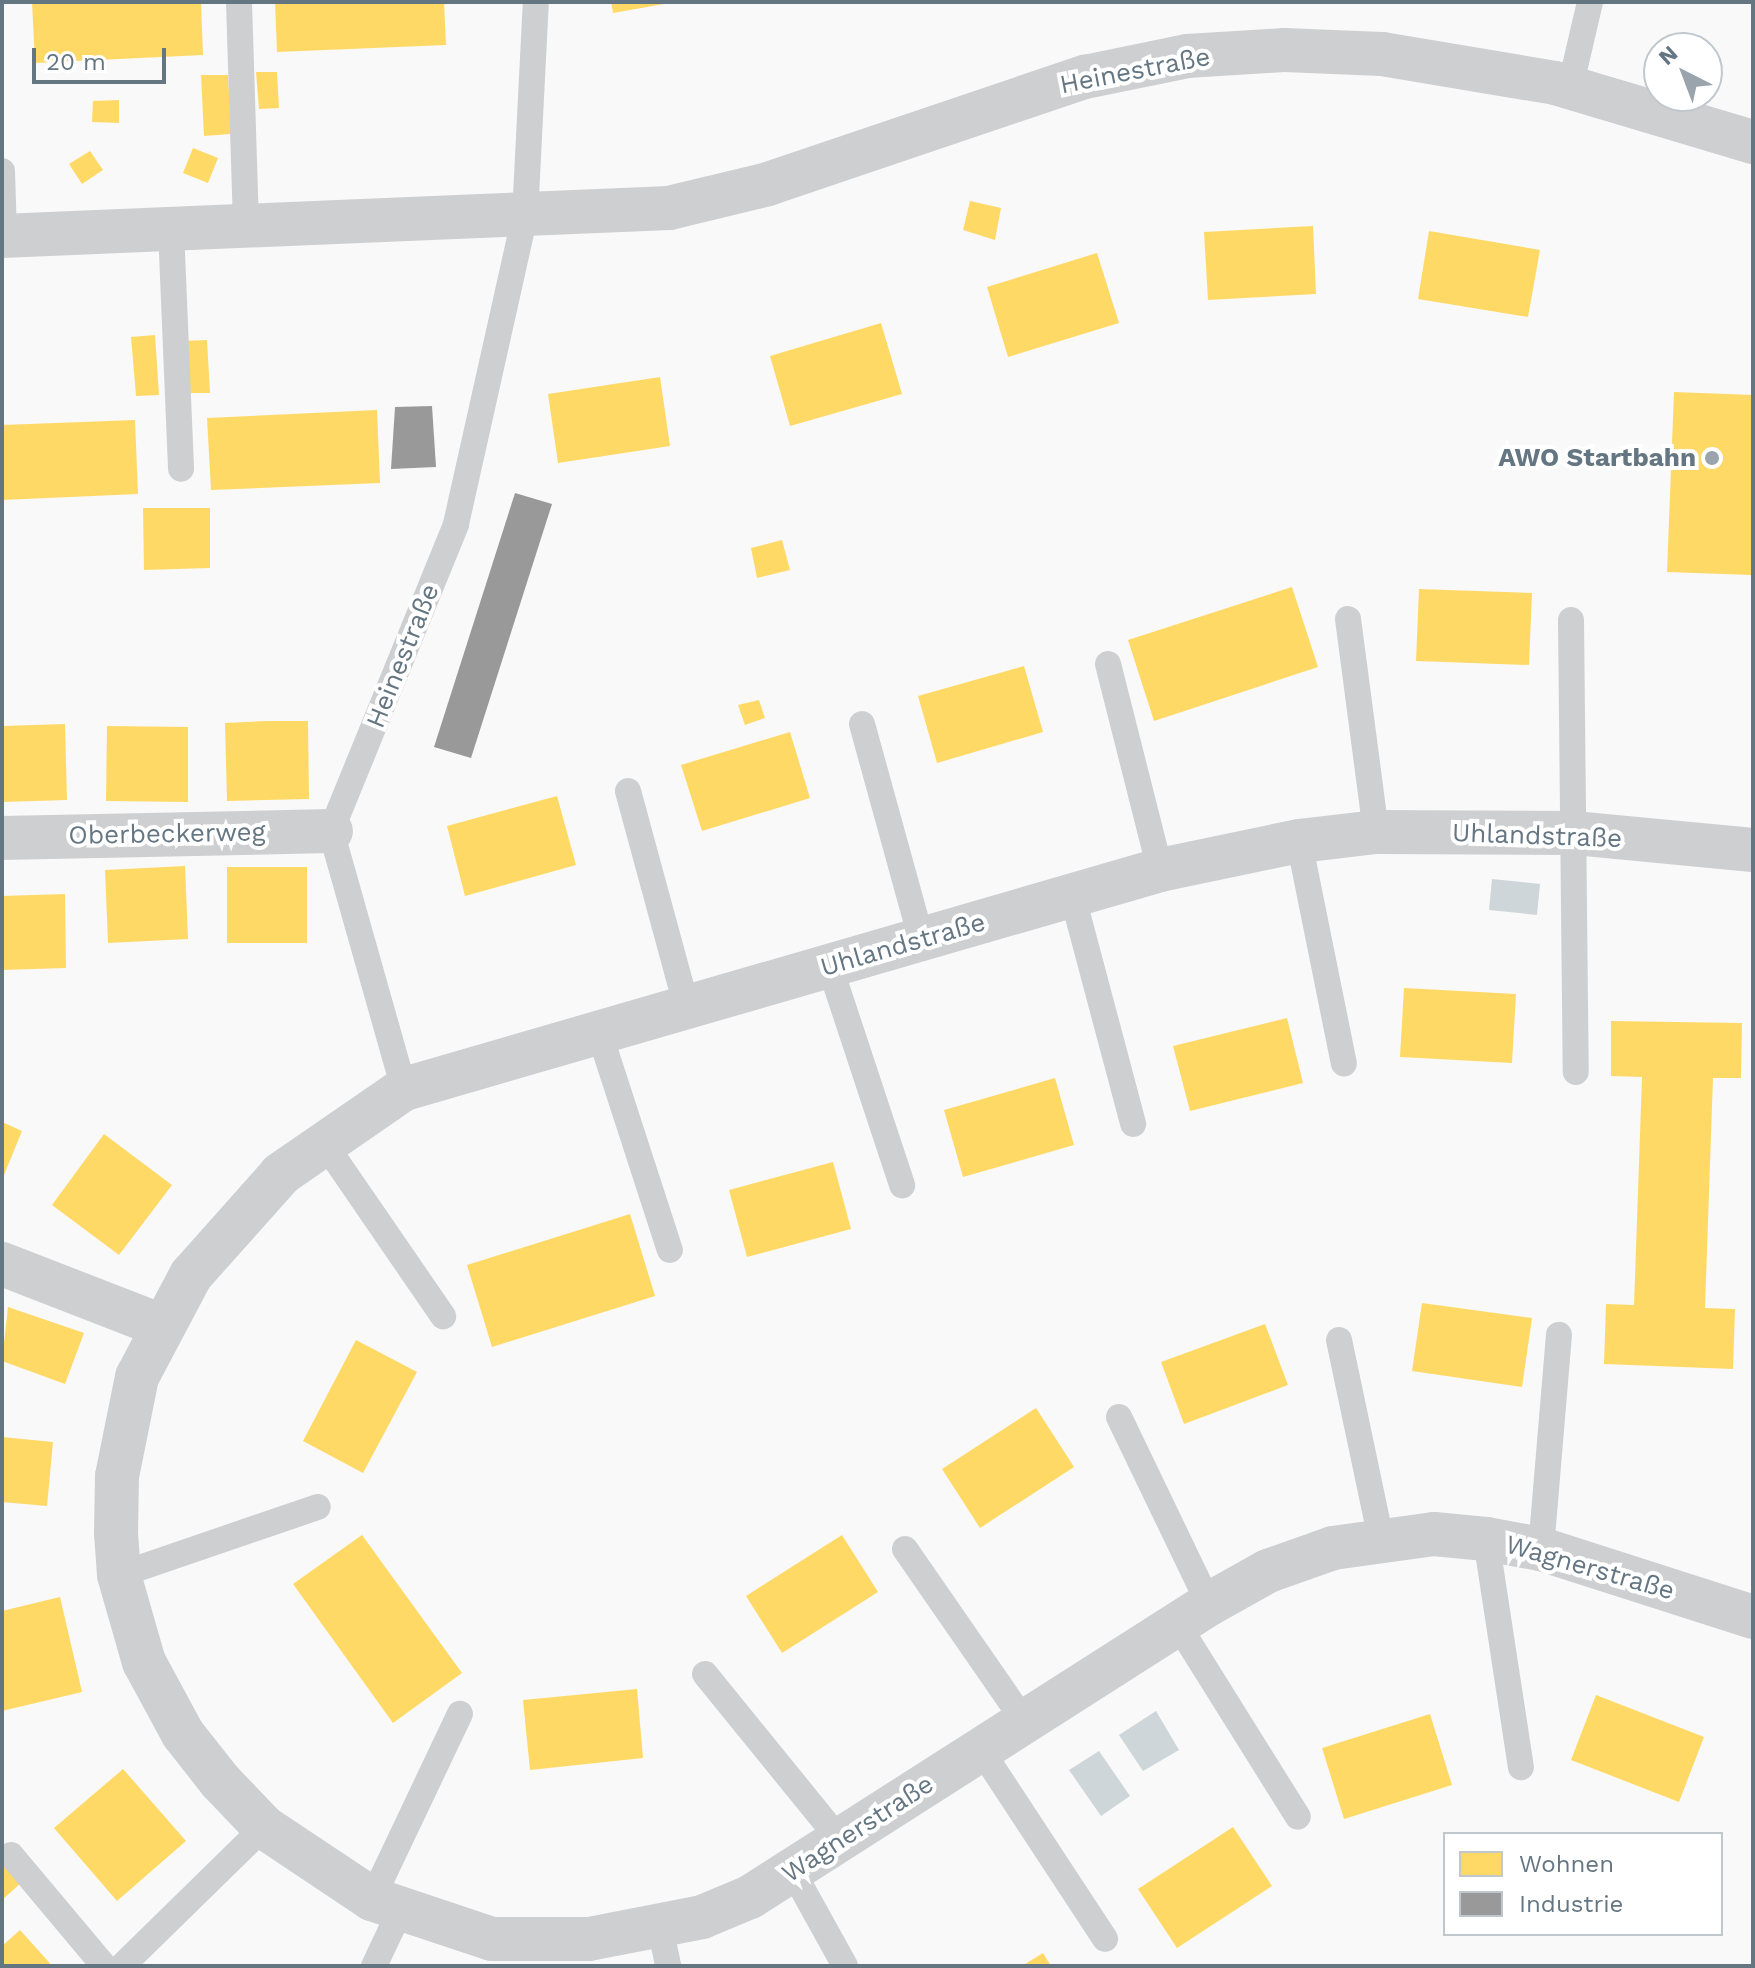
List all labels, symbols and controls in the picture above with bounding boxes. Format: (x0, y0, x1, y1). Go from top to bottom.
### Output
scale bar (36, 32, 170, 82)
north arrow (1643, 32, 1723, 112)
street label: Heinestraße (1057, 41, 1213, 101)
text: N (1654, 41, 1682, 70)
text: 20 m (46, 48, 106, 76)
place label: AWO Startbahn (1498, 442, 1696, 474)
marker: AWO Startbahn (1703, 449, 1721, 467)
street label: Heinestraße (360, 579, 446, 733)
street label: Oberbeckerweg (68, 817, 266, 851)
street label: Uhlandstraße (1451, 817, 1623, 855)
street label: Uhlandstraße (817, 907, 989, 983)
street label: Wagnerstraße (1502, 1529, 1678, 1607)
street label: Wagnerstraße (776, 1768, 940, 1890)
legend (1443, 1832, 1723, 1936)
text: Wohnen (1519, 1850, 1614, 1878)
text: Industrie (1519, 1890, 1623, 1918)

